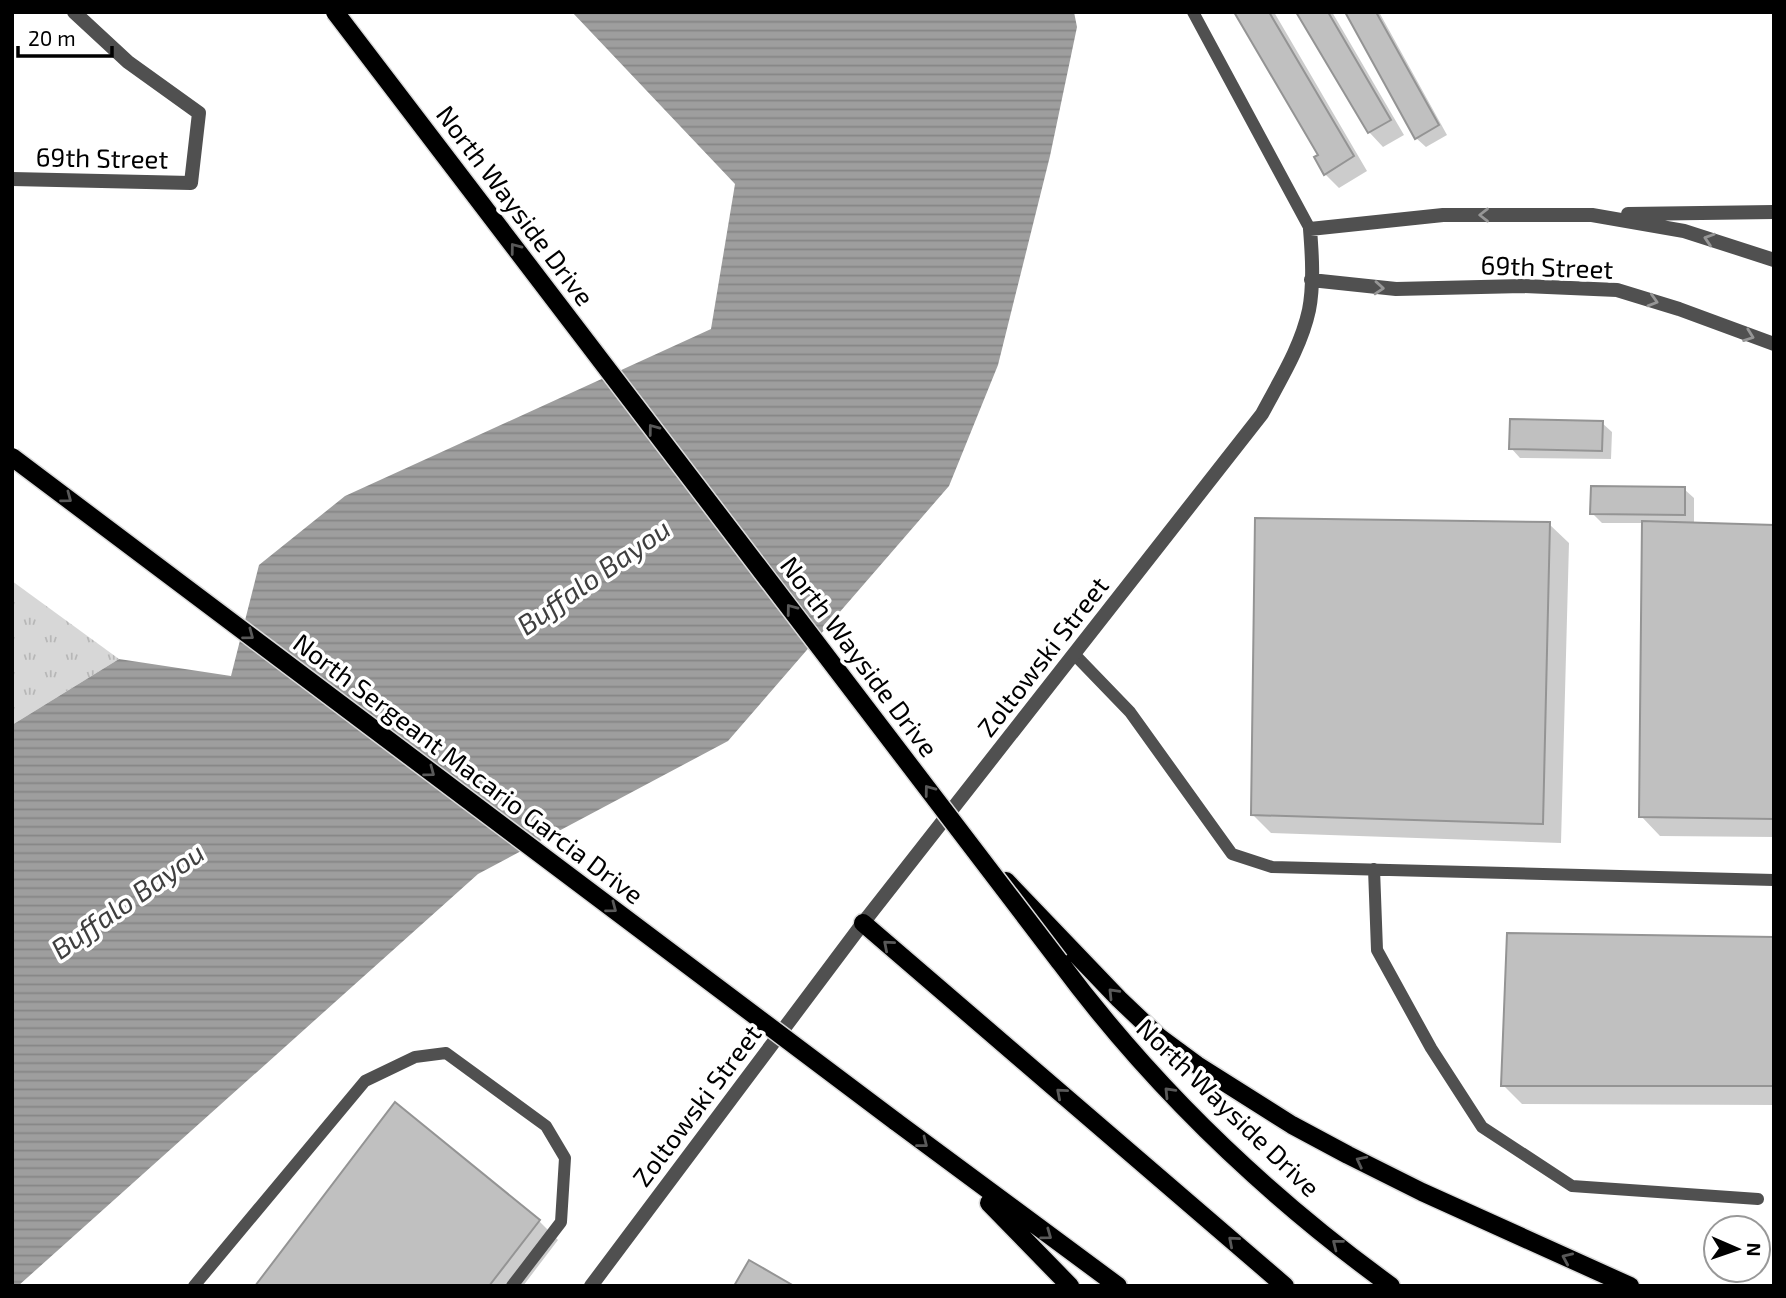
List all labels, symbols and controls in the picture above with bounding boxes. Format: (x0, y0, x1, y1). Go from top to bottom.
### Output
scale bar (18, 14, 112, 58)
text: 20 m (28, 25, 76, 50)
street label: North Wayside Drive (431, 99, 601, 311)
street label: 69th Street (35, 140, 169, 174)
one-way arrow (1478, 207, 1489, 223)
one-way arrow (1703, 233, 1716, 247)
one-way arrow (511, 243, 523, 255)
street label: 69th Street (1480, 248, 1614, 284)
one-way arrow (1373, 280, 1384, 295)
one-way arrow (1647, 293, 1659, 308)
one-way arrow (1743, 327, 1755, 341)
one-way arrow (648, 424, 661, 436)
one-way arrow (59, 490, 72, 502)
water label: Buffalo Bayou (510, 511, 676, 641)
street label: North Wayside Drive (775, 550, 945, 762)
street label: Zoltowski Street (970, 570, 1114, 742)
one-way arrow (786, 605, 799, 617)
one-way arrow (241, 626, 253, 639)
street label: North Sergeant Macario Garcia Drive (288, 626, 650, 910)
one-way arrow (422, 763, 435, 776)
one-way arrow (924, 786, 937, 798)
water label: Buffalo Bayou (44, 835, 210, 965)
one-way arrow (604, 900, 617, 913)
one-way arrow (884, 941, 897, 953)
one-way arrow (1109, 988, 1122, 1001)
street label: North Wayside Drive (1131, 1012, 1327, 1202)
street label: Zoltowski Street (625, 1018, 767, 1192)
one-way arrow (1164, 1087, 1177, 1100)
one-way arrow (1056, 1089, 1069, 1101)
one-way arrow (916, 1135, 928, 1148)
one-way arrow (1356, 1156, 1368, 1170)
north arrow (1702, 1214, 1772, 1284)
one-way arrow (1039, 1227, 1052, 1239)
one-way arrow (1229, 1237, 1242, 1249)
one-way arrow (1333, 1240, 1346, 1252)
text: N (1743, 1242, 1766, 1257)
one-way arrow (1562, 1252, 1575, 1266)

